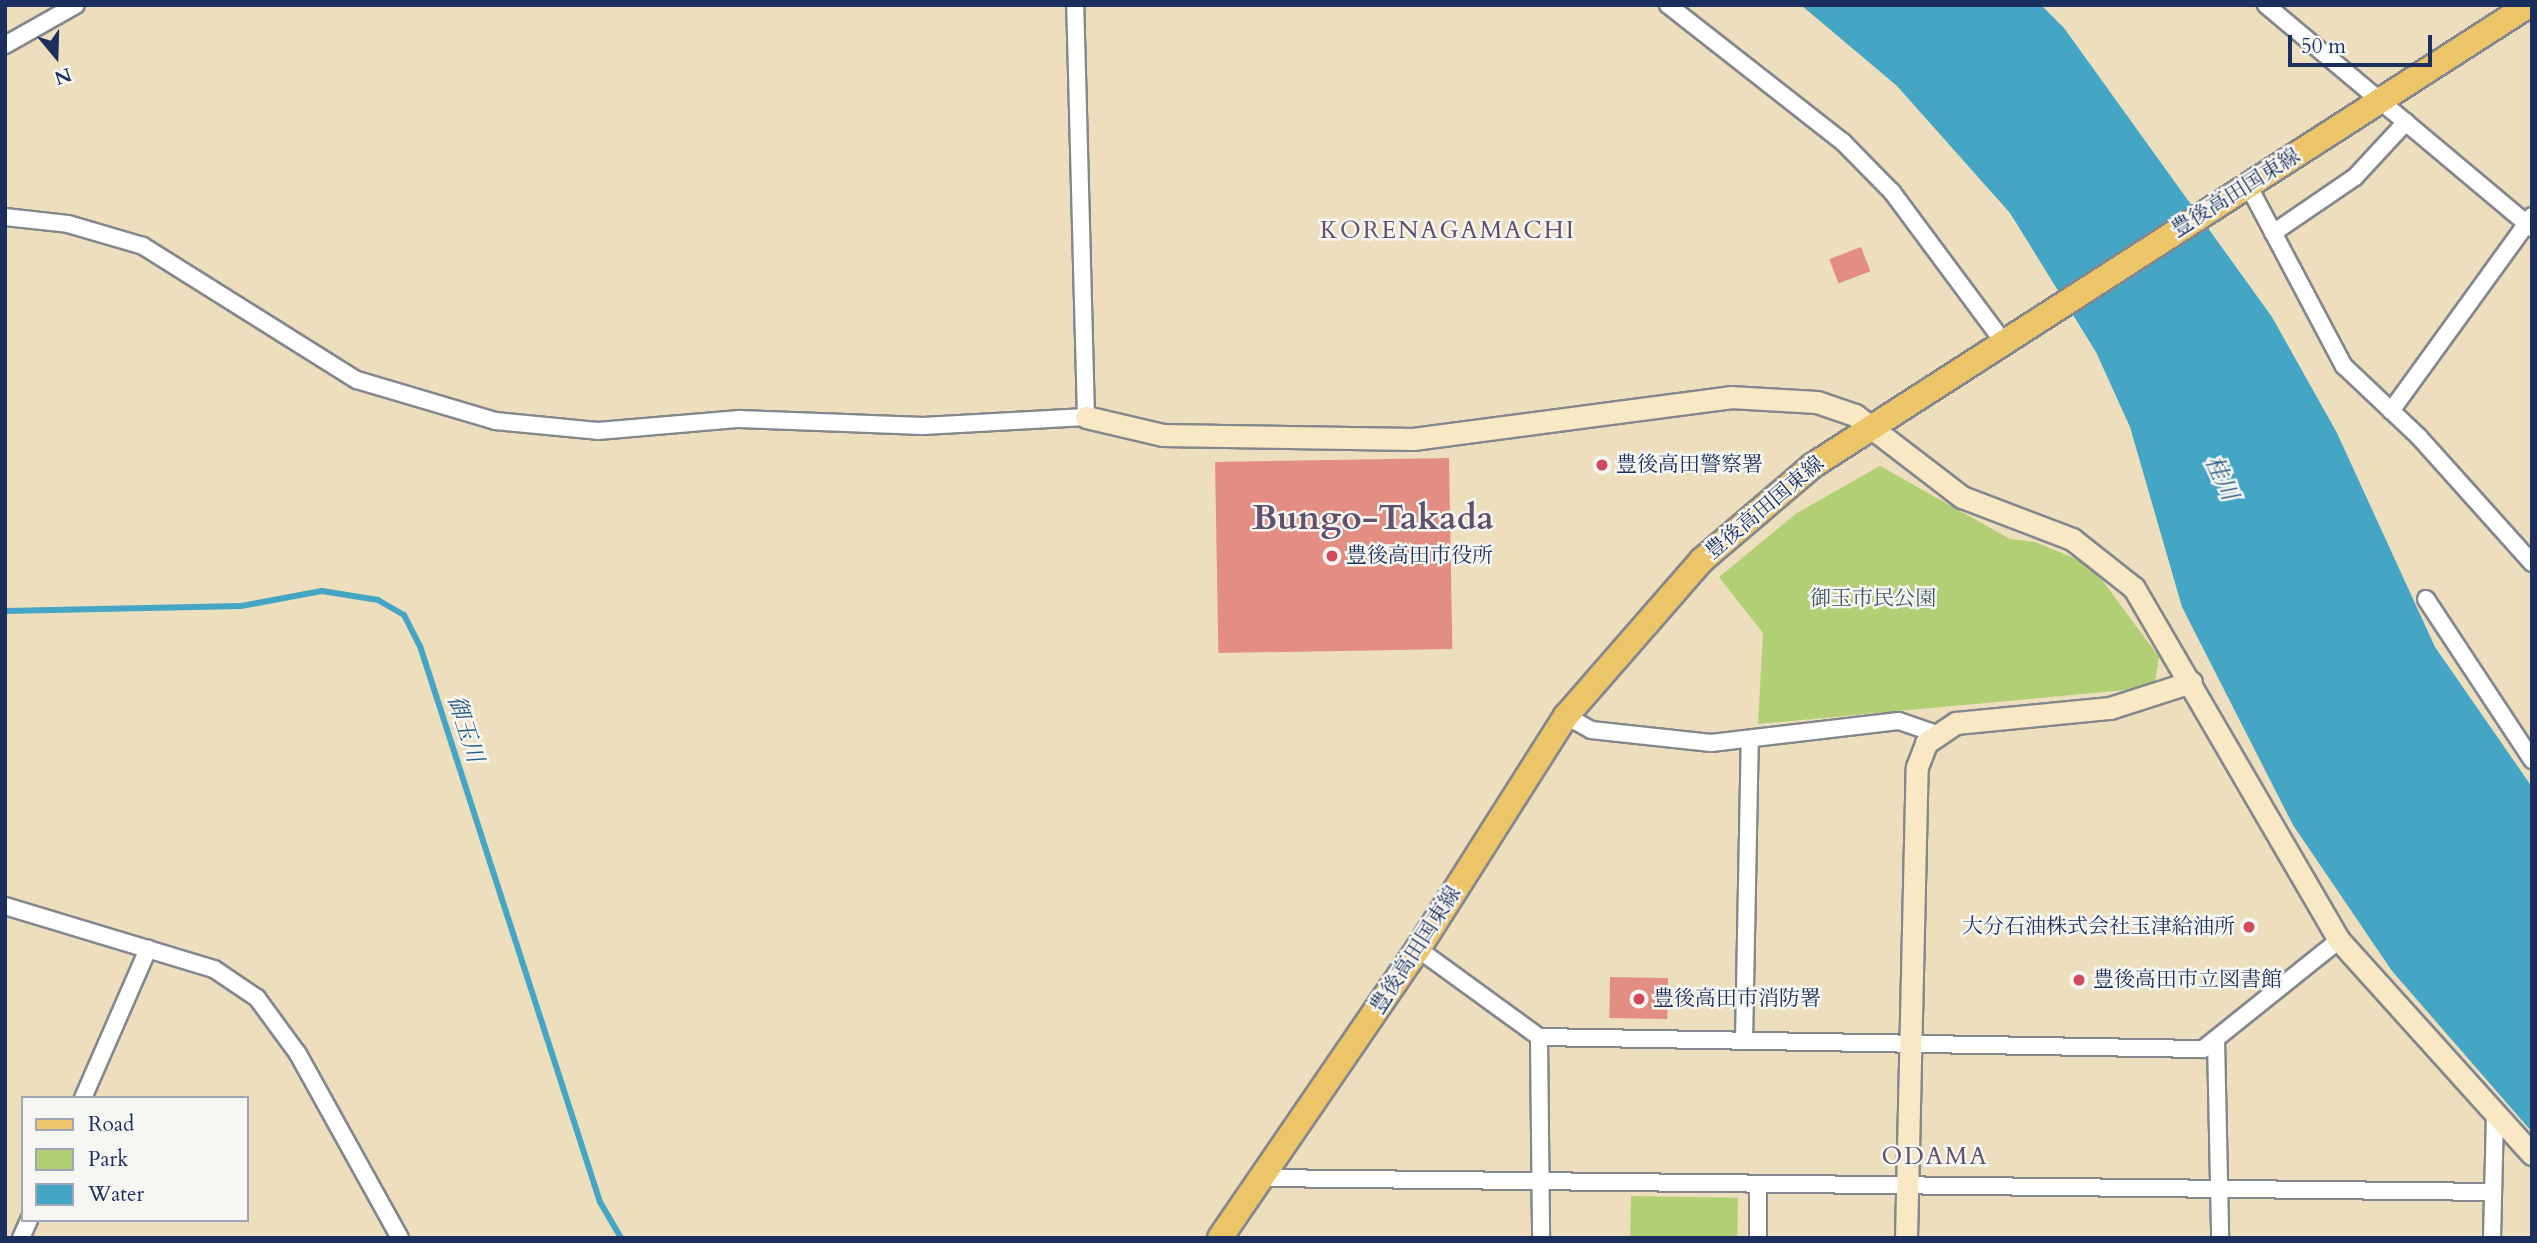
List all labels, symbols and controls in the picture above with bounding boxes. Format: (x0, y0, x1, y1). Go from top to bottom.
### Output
north arrow (21, 21, 91, 91)
scale bar (2292, 21, 2436, 65)
text: 50 m (2301, 32, 2346, 61)
text: N (51, 61, 75, 91)
street label: 豊後高田国東線 (2167, 143, 2305, 243)
district label: KORENAGAMACHI (1322, 217, 1574, 245)
street label: 豊後高田国東線 (1701, 451, 1829, 565)
water label: 桂川 (2199, 451, 2243, 505)
place label: 豊後高田警察署 (1616, 452, 1763, 478)
marker: 豊後高田警察署 (1594, 457, 1610, 473)
district label: Bungo-Takada (1252, 497, 1494, 539)
place label: 豊後高田市役所 (1346, 543, 1493, 569)
marker: 豊後高田市役所 (1324, 548, 1340, 564)
park label: 御玉市民公園 (1810, 586, 1936, 612)
water label: 御玉川 (441, 692, 489, 766)
street label: 豊後高田国東線 (1365, 881, 1467, 1019)
place label: 大分石油株式会社玉津給油所 (1962, 914, 2235, 940)
marker: 大分石油株式会社玉津給油所 (2241, 919, 2257, 935)
place label: 豊後高田市立図書館 (2093, 967, 2282, 993)
marker: 豊後高田市立図書館 (2071, 972, 2087, 988)
place label: 豊後高田市消防署 (1653, 986, 1821, 1012)
marker: 豊後高田市消防署 (1631, 991, 1647, 1007)
legend (21, 1096, 248, 1222)
text: Road (88, 1110, 134, 1139)
district label: ODAMA (1882, 1143, 1988, 1171)
text: Park (88, 1145, 128, 1174)
text: Water (88, 1180, 144, 1209)

